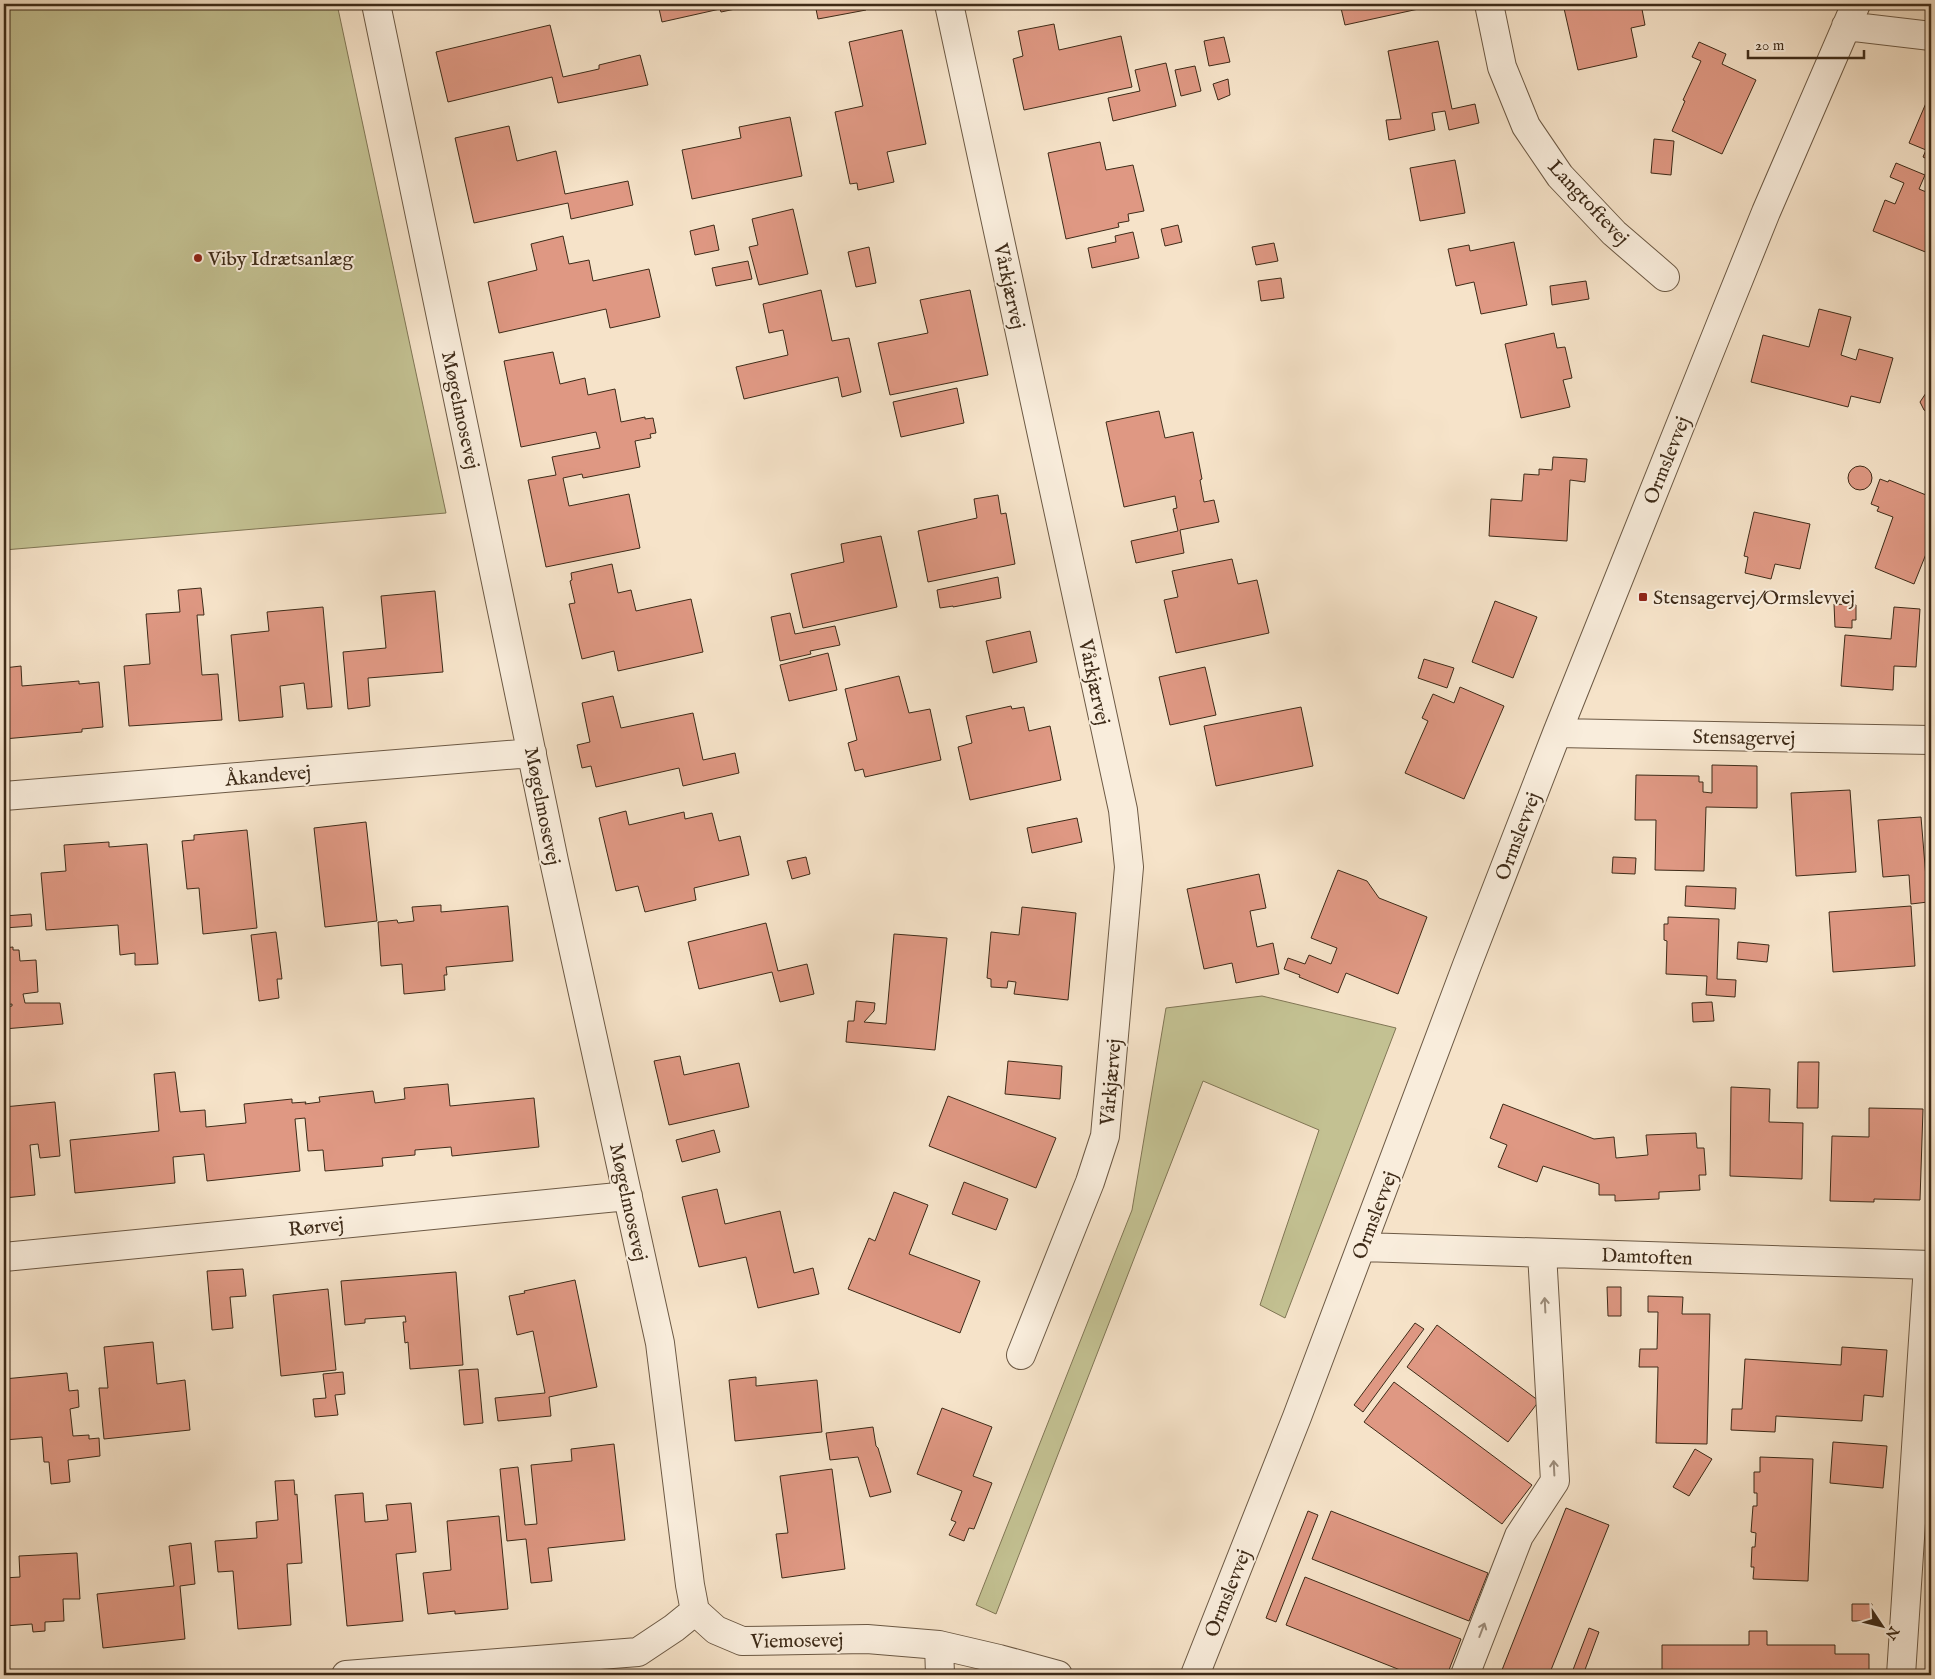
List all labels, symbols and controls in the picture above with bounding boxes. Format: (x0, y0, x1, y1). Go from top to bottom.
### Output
scale bar (1748, 28, 1864, 60)
text: 20 m (1755, 36, 1785, 55)
street label: Langtoftevej (1542, 155, 1634, 251)
street label: Vårkjærvej (987, 240, 1030, 332)
place label: Viby Idrætsanlæg (207, 247, 354, 272)
marker: Viby Idrætsanlæg (192, 252, 204, 264)
street label: Møgelmosevej (435, 349, 484, 472)
street label: Ormslevvej (1638, 413, 1696, 508)
place label: Stensagervej/Ormslevvej (1653, 586, 1855, 611)
marker: Stensagervej/Ormslevvej (1637, 591, 1649, 603)
street label: Vårkjærvej (1072, 636, 1115, 728)
street label: Stensagervej (1692, 725, 1796, 752)
street label: Møgelmosevej (518, 745, 565, 868)
street label: Åkandevej (223, 760, 312, 793)
street label: Ormslevvej (1490, 789, 1547, 884)
street label: Vårkjærvej (1095, 1038, 1128, 1128)
street label: Møgelmosevej (603, 1141, 652, 1264)
street label: Ormslevvej (1347, 1168, 1404, 1263)
street label: Rørvej (287, 1212, 345, 1243)
street label: Damtoften (1601, 1243, 1693, 1272)
one-way arrow (1541, 1298, 1550, 1314)
one-way arrow (1550, 1460, 1559, 1476)
street label: Ormslevvej (1199, 1546, 1257, 1641)
north arrow (1858, 1602, 1908, 1652)
text: N (1881, 1622, 1903, 1643)
one-way arrow (1478, 1623, 1488, 1638)
street label: Viemosevej (750, 1628, 844, 1655)

